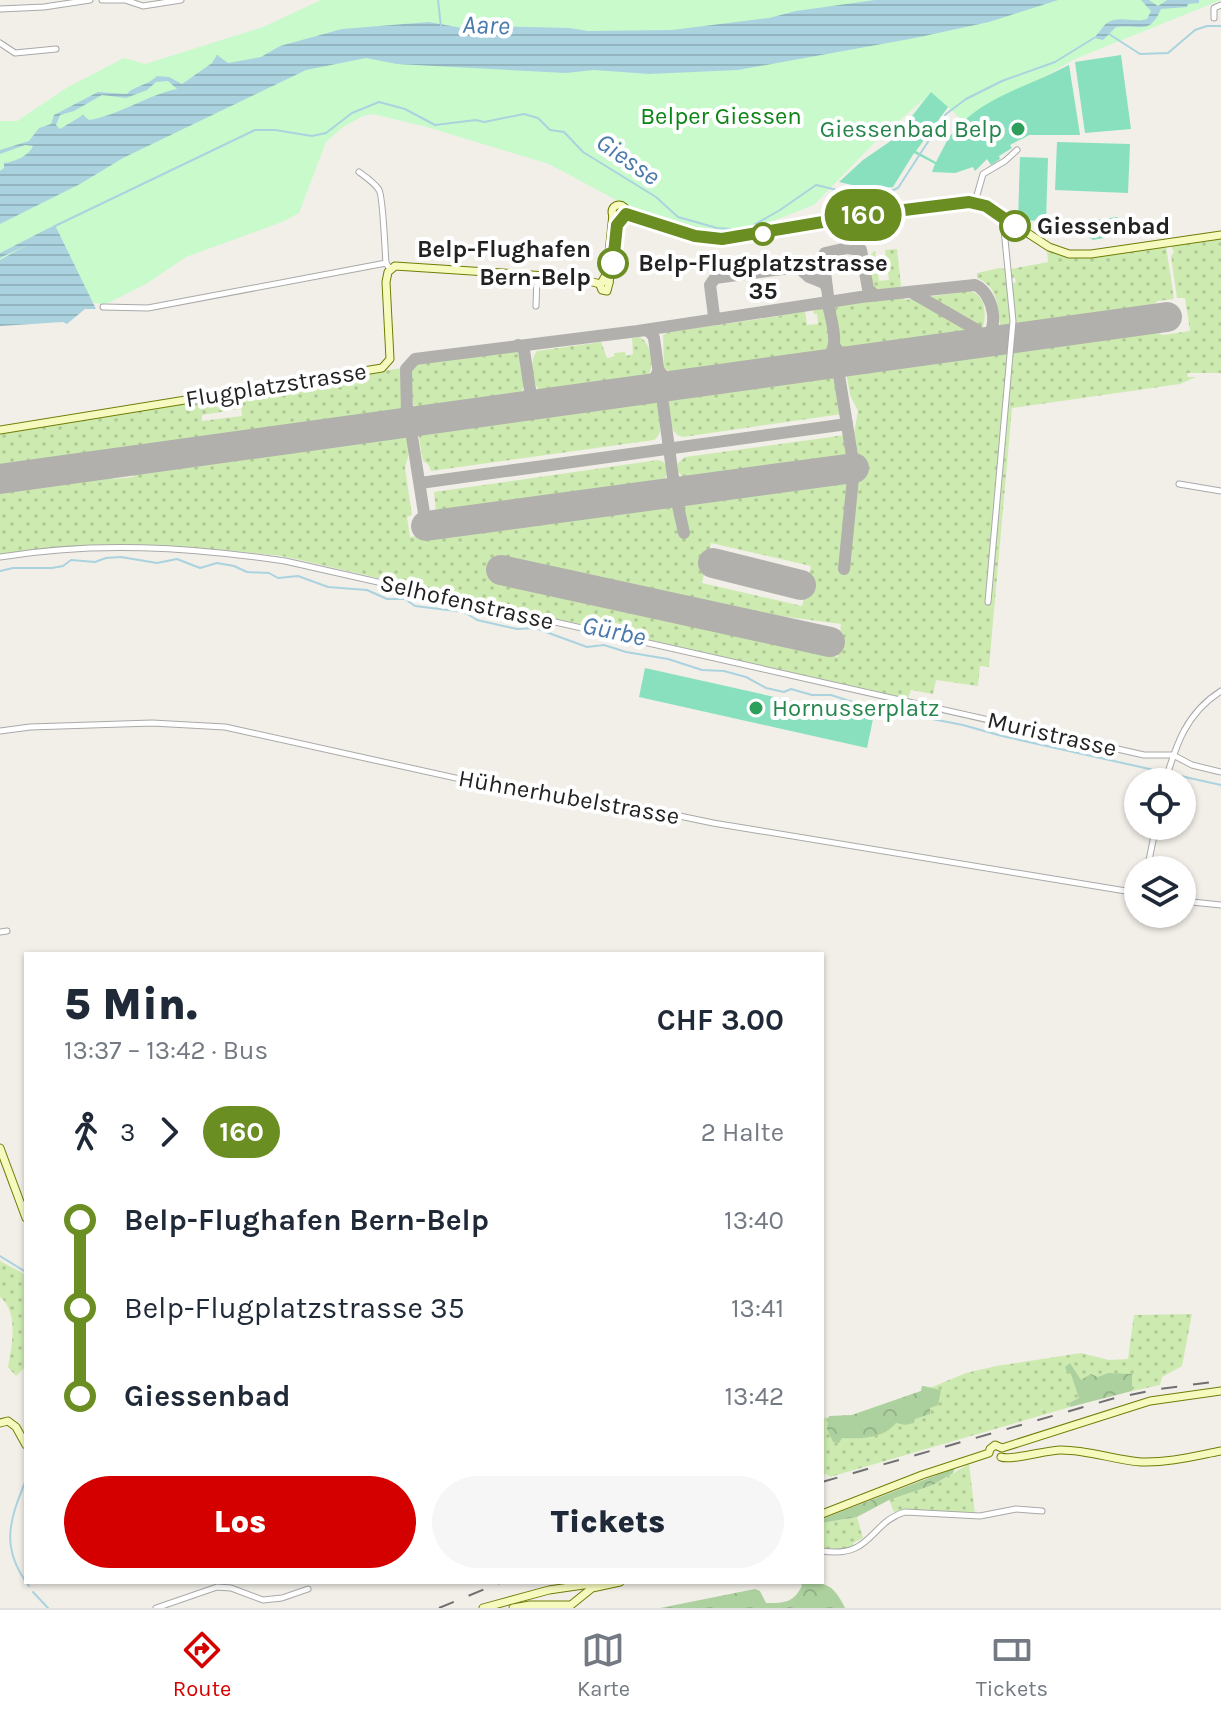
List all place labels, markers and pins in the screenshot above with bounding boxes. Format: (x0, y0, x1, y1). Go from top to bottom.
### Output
place label: Giessenbad Belp (820, 115, 1002, 143)
marker: Giessenbad Belp (1009, 120, 1027, 138)
marker: Giessenbad (1000, 211, 1030, 241)
place label: Giessenbad (1037, 212, 1170, 240)
marker: Belp-Flugplatzstrasse 35 (752, 223, 774, 245)
place label: Belp-Flughafen Bern-Belp (417, 235, 591, 291)
marker: Belp-Flughafen Bern-Belp (598, 248, 628, 278)
place label: Belp-Flugplatzstrasse 35 (638, 249, 888, 305)
place label: Hornusserplatz (772, 694, 939, 722)
marker: Hornusserplatz (747, 699, 765, 717)

